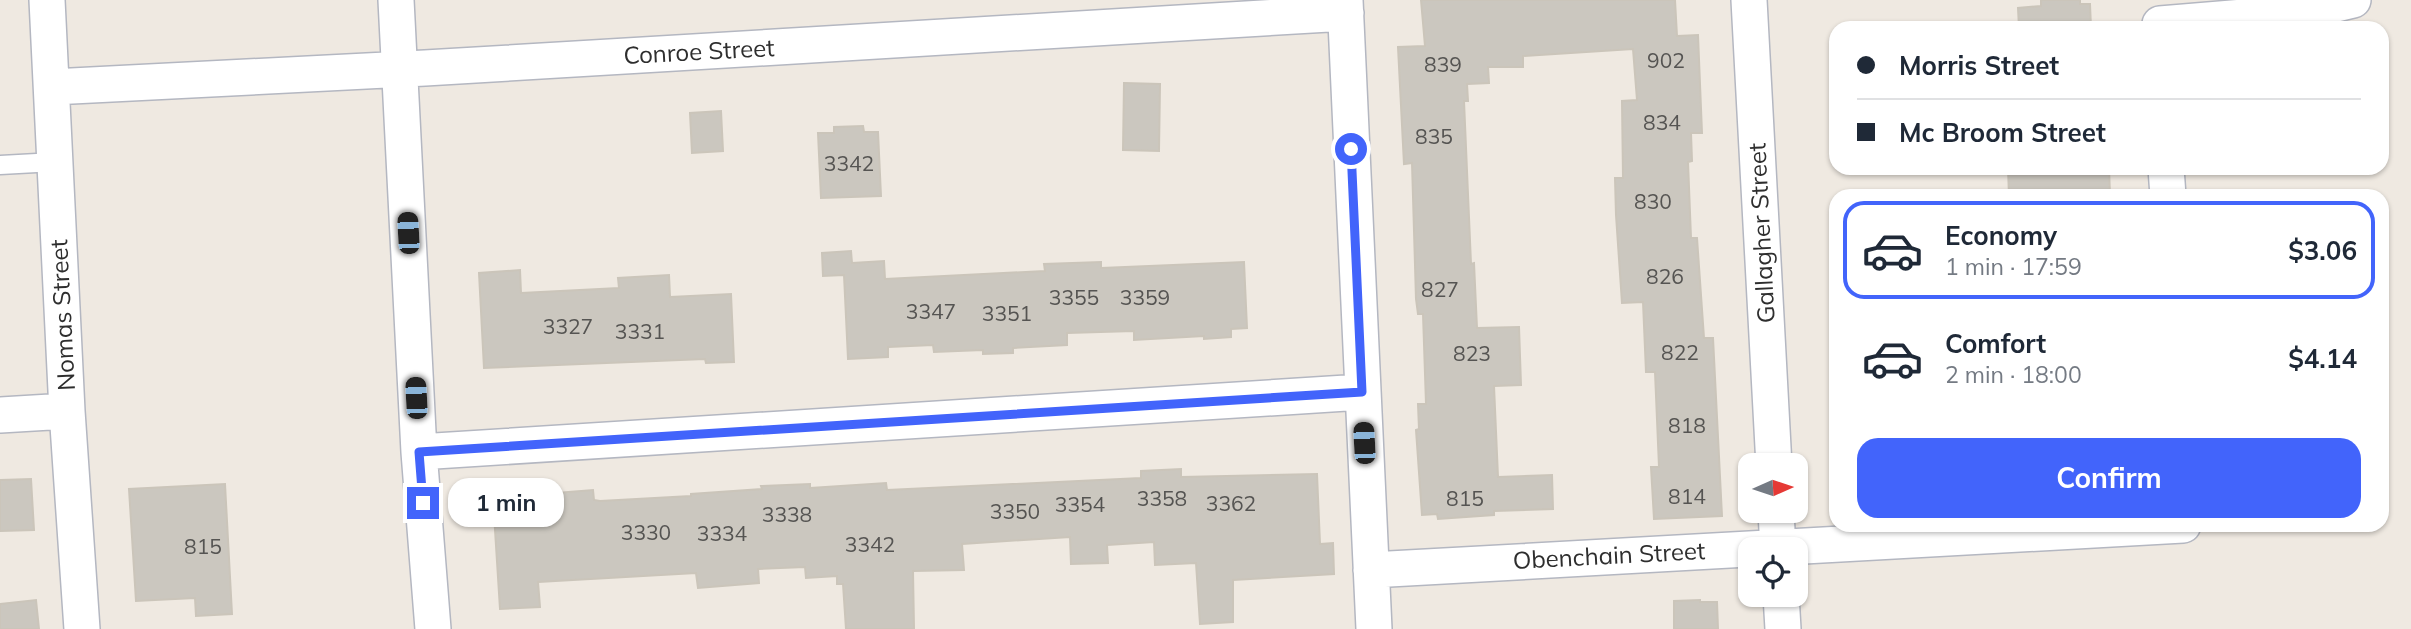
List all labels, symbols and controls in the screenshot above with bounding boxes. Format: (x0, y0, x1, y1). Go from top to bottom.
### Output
street label: Conroe Street (623, 32, 775, 70)
house number: 902 (1647, 47, 1685, 73)
text: Morris Street (1899, 49, 2059, 82)
house number: 839 (1424, 51, 1462, 77)
house number: 834 (1643, 109, 1681, 135)
text: Mc Broom Street (1899, 116, 2106, 149)
house number: 835 (1415, 123, 1453, 149)
route start (1335, 133, 1367, 165)
street label: Gallagher Street (1741, 142, 1781, 324)
house number: 3342 (824, 150, 874, 176)
house number: 830 (1634, 188, 1672, 214)
car (397, 211, 420, 255)
icon: car (1861, 219, 1924, 282)
text: Economy (1945, 219, 2057, 252)
text: $3.06 (2288, 234, 2357, 267)
street label: Nomas Street (43, 239, 81, 392)
text: 1 min · 17:59 (1945, 252, 2082, 281)
house number: 826 (1646, 263, 1684, 289)
house number: 827 (1421, 276, 1459, 302)
house number: 3355 (1049, 284, 1099, 310)
house number: 3359 (1120, 284, 1170, 310)
house number: 3347 (906, 298, 956, 324)
house number: 3351 (982, 300, 1032, 326)
house number: 3327 (543, 313, 593, 339)
house number: 3331 (615, 318, 665, 344)
icon: car (1861, 327, 1924, 390)
text: Comfort (1945, 327, 2046, 360)
house number: 822 (1661, 339, 1699, 365)
house number: 823 (1453, 340, 1491, 366)
text: $4.14 (2288, 342, 2357, 375)
text: 2 min · 18:00 (1945, 360, 2082, 389)
car (405, 376, 428, 420)
house number: 818 (1668, 412, 1706, 438)
car (1353, 421, 1376, 465)
button: Confirm (1857, 438, 2361, 518)
north arrow (1738, 453, 1808, 523)
map controls (1738, 453, 1808, 607)
callout: 1 min (448, 478, 563, 528)
house number: 814 (1668, 483, 1706, 509)
house number: 3358 (1137, 485, 1187, 511)
house number: 815 (1446, 485, 1484, 511)
route end (407, 487, 439, 519)
text: 1 min (476, 488, 536, 517)
house number: 3362 (1206, 490, 1256, 516)
house number: 3354 (1055, 491, 1106, 517)
house number: 3350 (990, 498, 1040, 524)
house number: 3338 (762, 501, 812, 527)
house number: 3330 (621, 519, 671, 545)
house number: 3334 (697, 520, 748, 546)
house number: 3342 (845, 531, 895, 557)
house number: 815 (184, 533, 222, 559)
street label: Obenchain Street (1512, 535, 1706, 575)
button: locate (1738, 537, 1808, 607)

